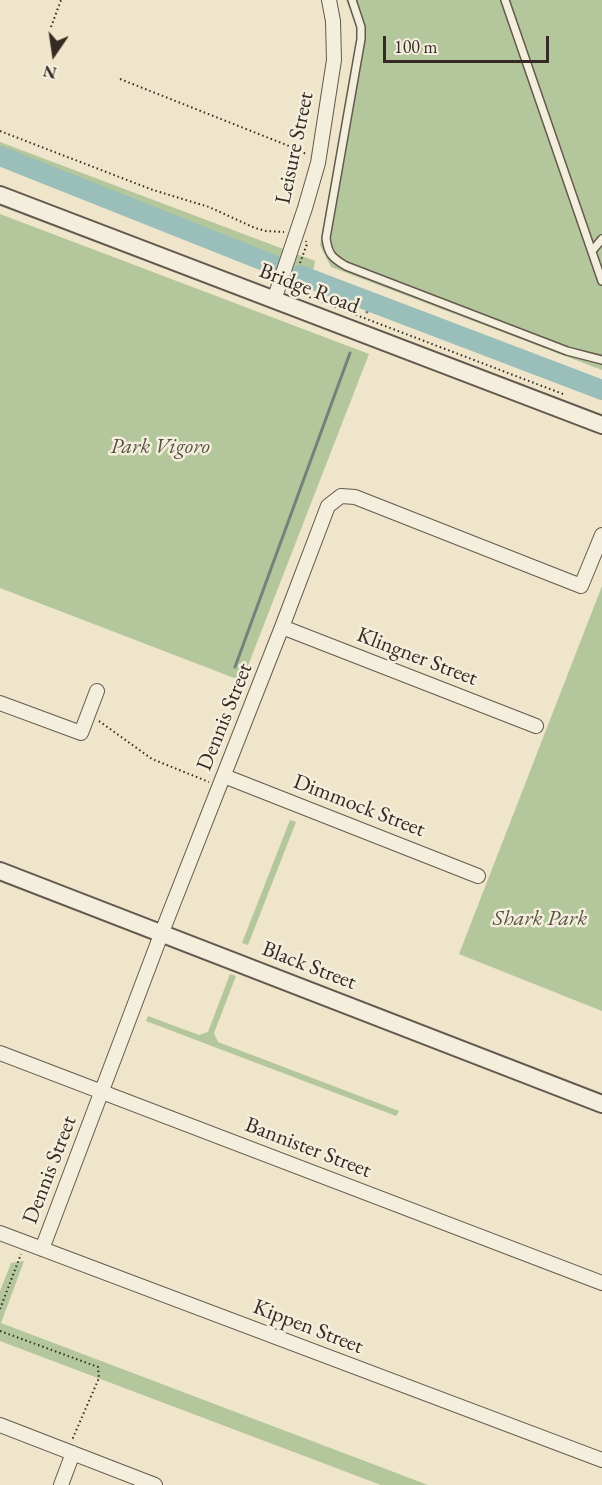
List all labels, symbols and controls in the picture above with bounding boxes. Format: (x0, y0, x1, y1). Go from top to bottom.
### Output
north arrow (24, 24, 84, 84)
scale bar (386, 24, 552, 62)
text: 100 m (394, 35, 438, 58)
text: N (41, 60, 59, 84)
street label: Leisure Street (270, 89, 320, 207)
street label: Bridge Road (255, 258, 363, 320)
park label: Park Vigoro (110, 434, 210, 460)
street label: Klingner Street (353, 622, 481, 692)
street label: Dennis Street (191, 659, 259, 775)
street label: Dimmock Street (289, 769, 429, 843)
park label: Shark Park (493, 906, 587, 932)
street label: Black Street (258, 936, 360, 996)
street label: Dennis Street (17, 1112, 83, 1228)
street label: Bannister Street (241, 1112, 375, 1184)
street label: Kippen Street (249, 1294, 367, 1360)

